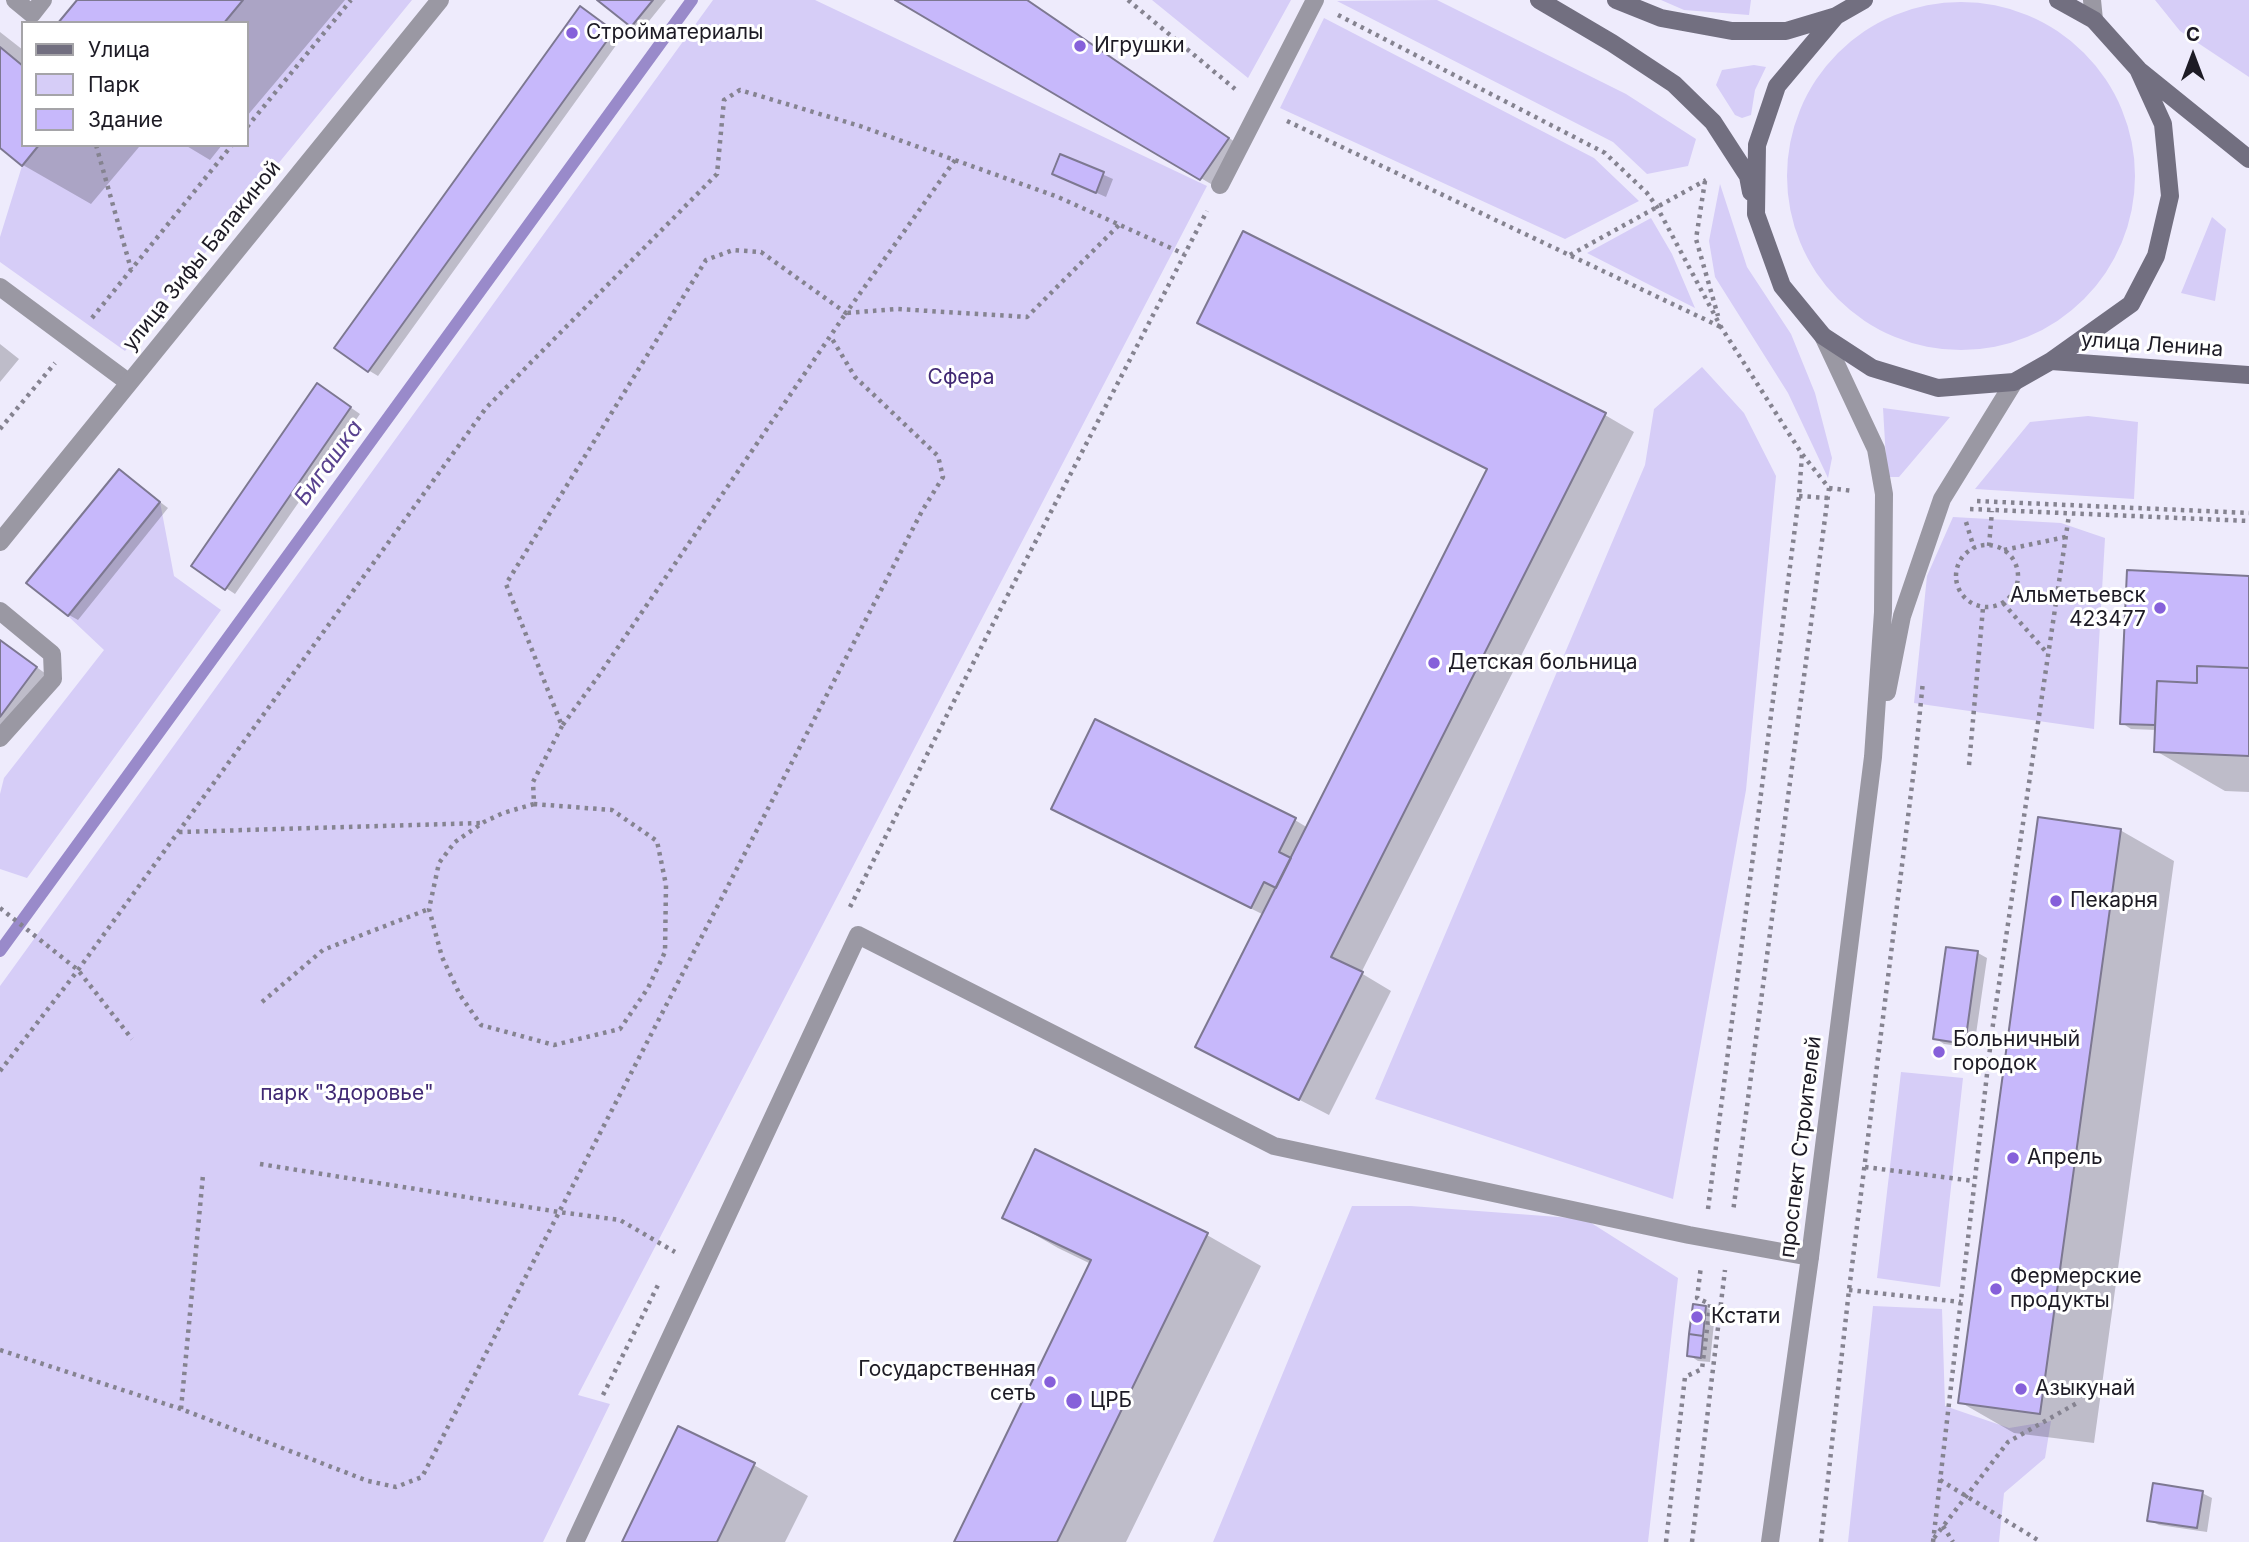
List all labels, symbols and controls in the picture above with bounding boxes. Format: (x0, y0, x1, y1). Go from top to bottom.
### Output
place label: Стройматериалы (586, 20, 764, 46)
legend (21, 21, 248, 147)
north arrow (2158, 21, 2228, 91)
text: С (2186, 23, 2200, 46)
marker: Стройматериалы (564, 25, 580, 41)
place label: Игрушки (1094, 33, 1185, 59)
text: Улица (88, 37, 150, 62)
marker: Игрушки (1072, 38, 1088, 54)
text: Парк (88, 72, 140, 97)
text: Здание (88, 107, 163, 132)
street label: улица Зифы Балакиной (118, 156, 286, 356)
street label: улица Ленина (2080, 327, 2224, 363)
park label: Сфера (928, 365, 994, 391)
water label: Бигашка (289, 415, 369, 511)
place label: Альметьевск 423477 (2010, 583, 2146, 633)
marker: Альметьевск 423477 (2152, 600, 2168, 616)
place label: Детская больница (1448, 650, 1638, 676)
marker: Детская больница (1426, 655, 1442, 671)
place label: Пекарня (2070, 888, 2158, 914)
marker: Пекарня (2048, 893, 2064, 909)
place label: Больничный городок (1953, 1027, 2080, 1077)
street label: проспект Строителей (1775, 1035, 1827, 1259)
marker: Больничный городок (1931, 1044, 1947, 1060)
park label: парк "Здоровье" (260, 1081, 434, 1107)
place label: Апрель (2027, 1145, 2103, 1171)
marker: Апрель (2005, 1150, 2021, 1166)
place label: Фермерские продукты (2010, 1264, 2142, 1314)
marker: Фермерские продукты (1988, 1281, 2004, 1297)
place label: Кстати (1711, 1304, 1780, 1330)
marker: Кстати (1689, 1309, 1705, 1325)
place label: Государственная сеть (858, 1357, 1036, 1407)
marker: Государственная сеть (1042, 1374, 1058, 1390)
place label: Азыкунай (2035, 1376, 2135, 1402)
marker: Азыкунай (2013, 1381, 2029, 1397)
place label: ЦРБ (1090, 1388, 1132, 1414)
marker: ЦРБ (1064, 1391, 1084, 1411)

